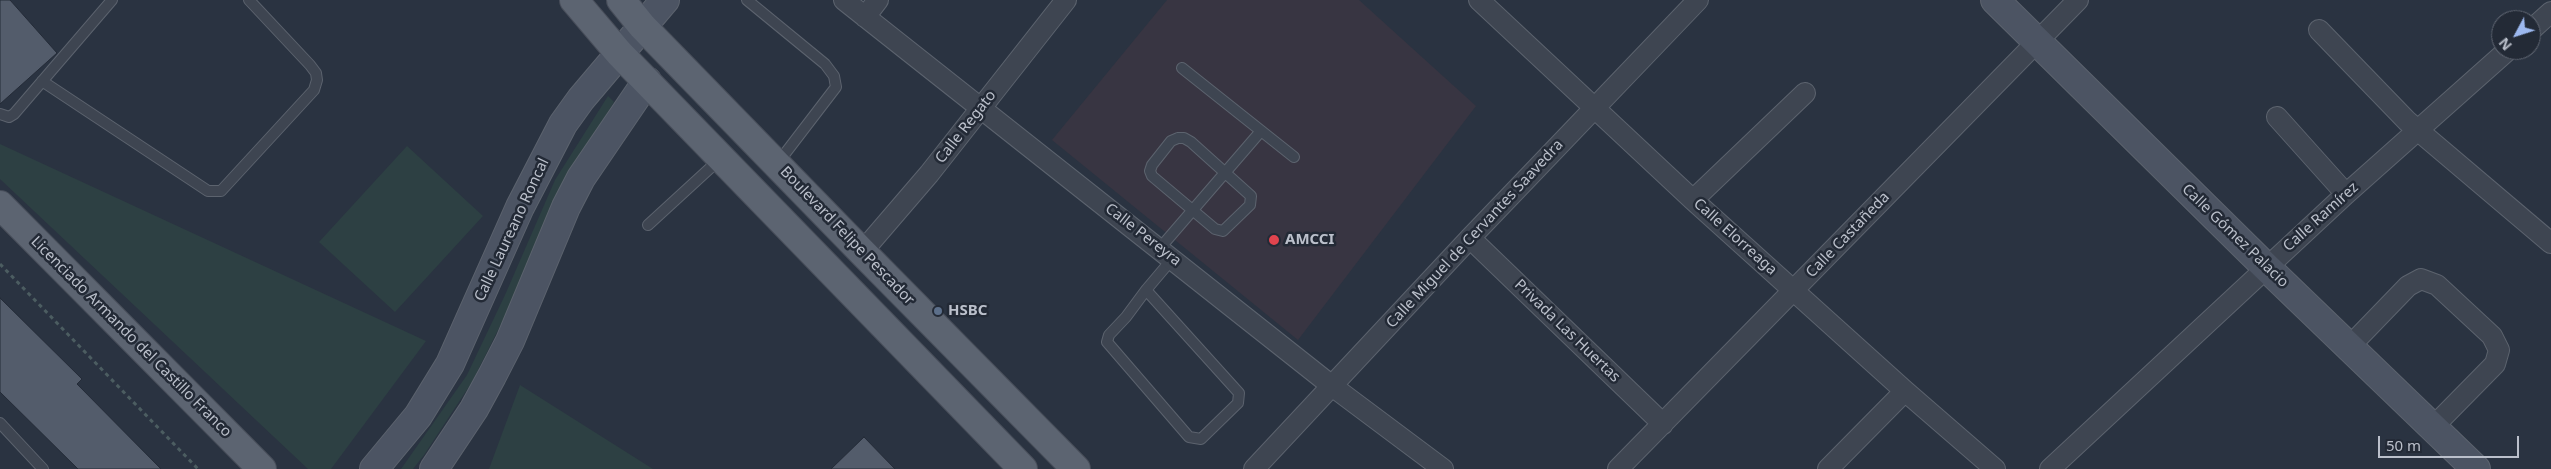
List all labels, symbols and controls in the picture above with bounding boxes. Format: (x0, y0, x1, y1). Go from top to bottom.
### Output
north arrow (2491, 10, 2541, 60)
text: N (2494, 34, 2516, 55)
street label: Calle Regato (932, 87, 1000, 167)
street label: Calle Miguel de Cervantes Saavedra (1383, 136, 1567, 332)
street label: Calle Laureano Roncal (471, 156, 553, 304)
street label: Boulevard Felipe Pescador (776, 163, 918, 309)
street label: Calle Ramírez (2280, 179, 2362, 255)
street label: Calle Gómez Palacio (2178, 180, 2292, 292)
street label: Calle Castañeda (1803, 188, 1893, 282)
street label: Calle Elorreaga (1690, 195, 1780, 279)
street label: Calle Pereyra (1101, 200, 1185, 270)
place label: AMCCI (1285, 231, 1334, 249)
street label: Licenciado Armando del Castillo Franco (27, 233, 235, 441)
marker: AMCCI (1267, 233, 1281, 247)
street label: Privada Las Huertas (1510, 276, 1624, 386)
place label: HSBC (948, 302, 987, 320)
marker: HSBC (932, 305, 944, 317)
scale bar (2381, 426, 2522, 458)
text: 50 m (2386, 435, 2421, 455)

